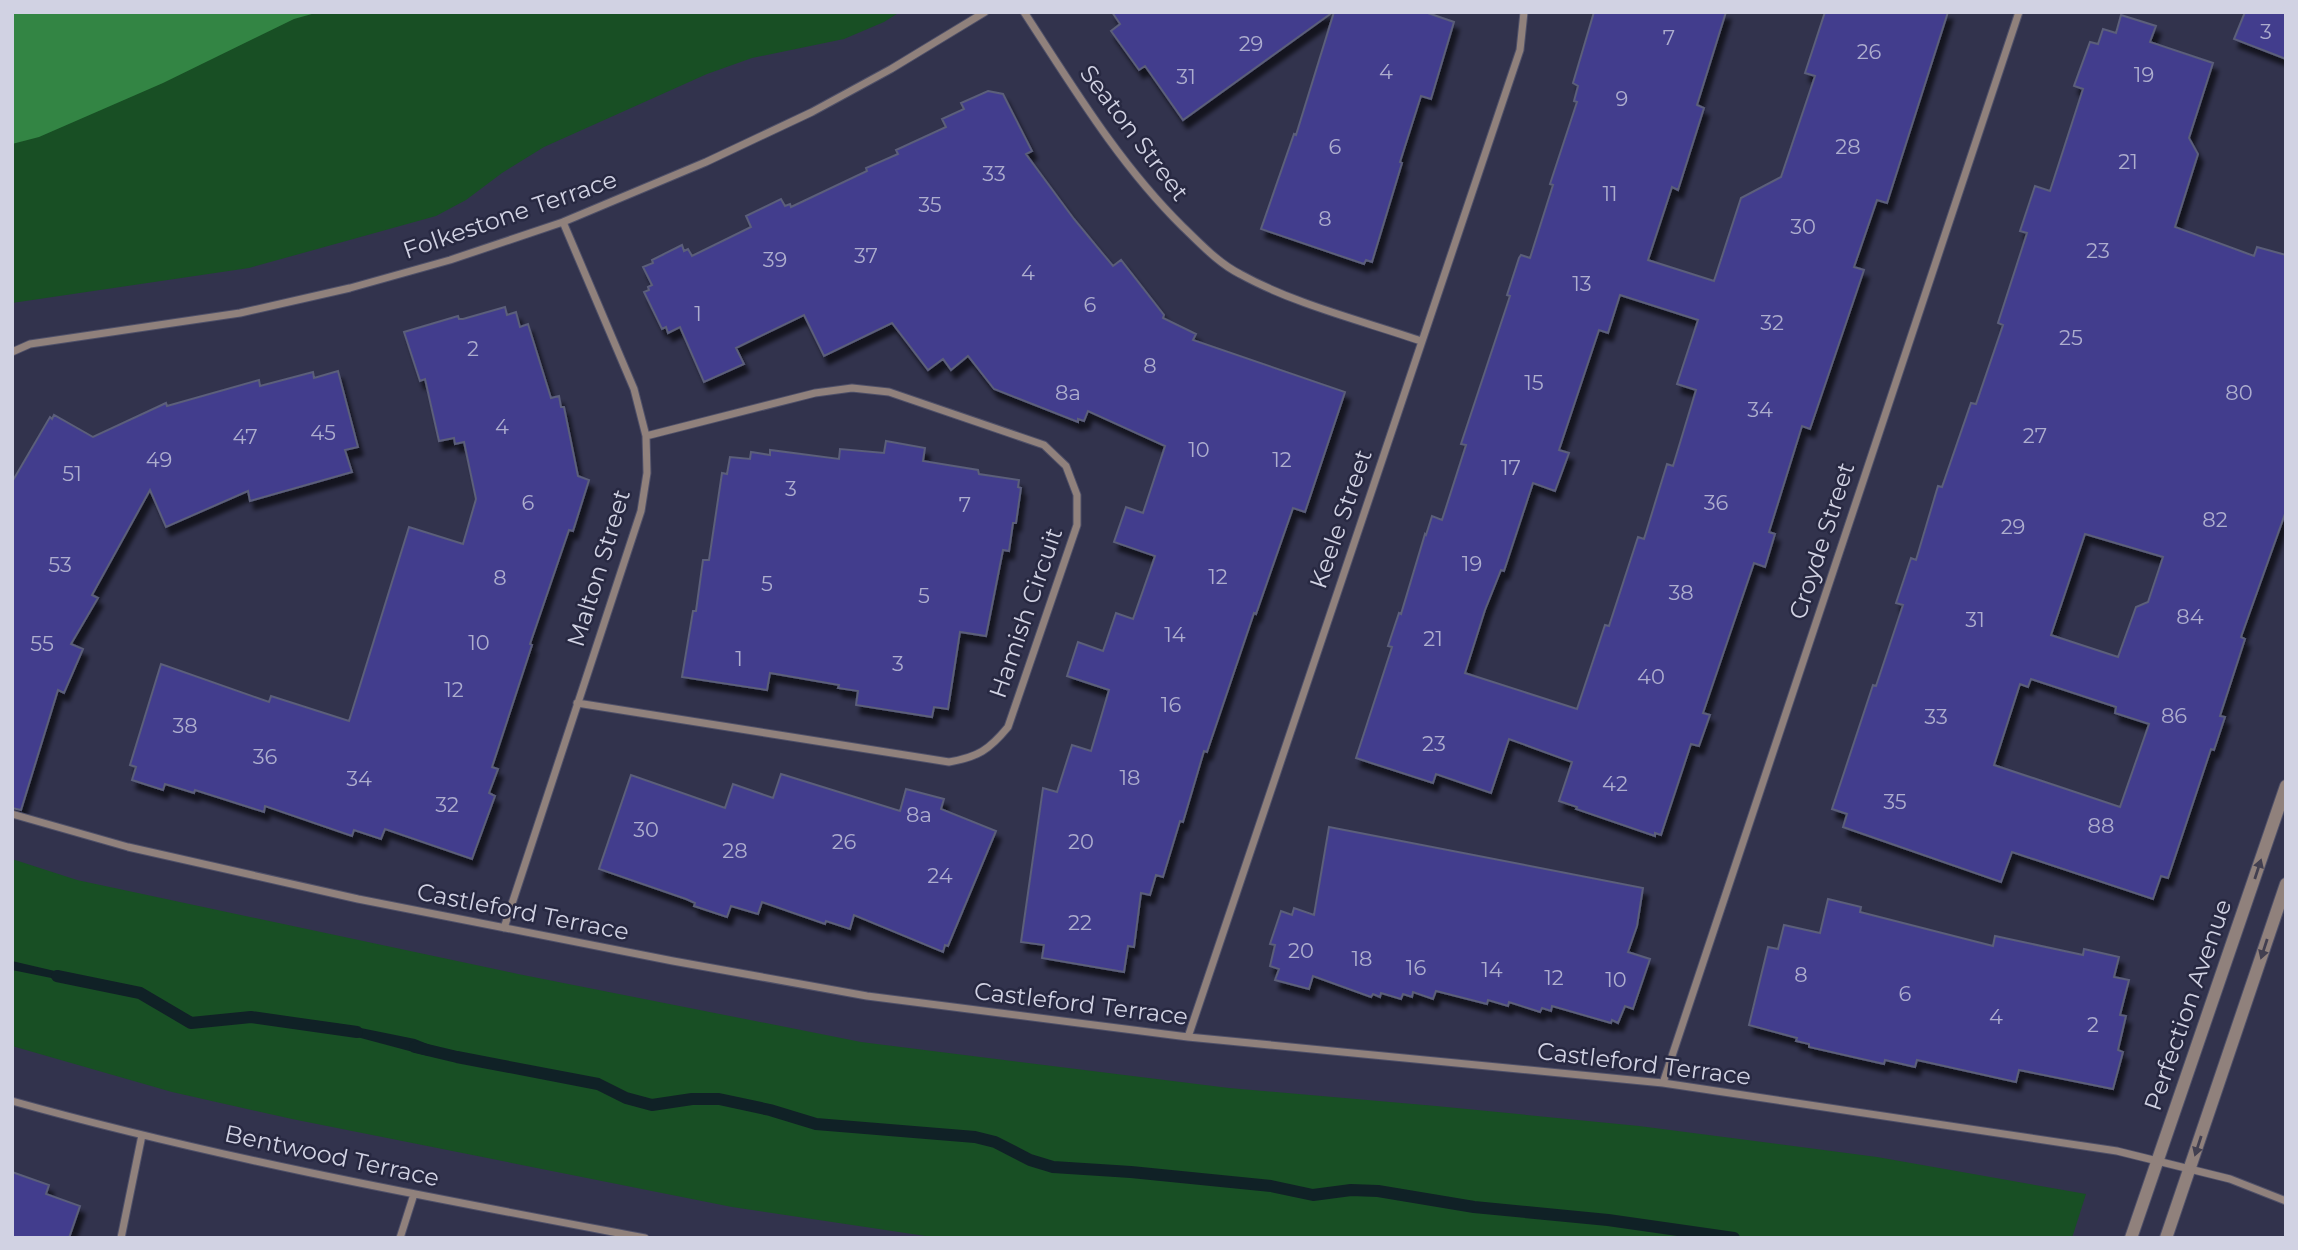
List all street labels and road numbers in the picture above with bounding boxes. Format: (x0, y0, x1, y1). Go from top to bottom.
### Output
street label: Seaton Street (1074, 59, 1195, 207)
street label: Folkestone Terrace (399, 164, 621, 265)
street label: Keele Street (1303, 445, 1378, 592)
street label: Croyde Street (1783, 458, 1861, 623)
street label: Malton Street (561, 486, 636, 650)
street label: Hamish Circuit (983, 524, 1068, 702)
street label: Castleford Terrace (415, 877, 632, 946)
street label: Perfection Avenue (2138, 895, 2237, 1114)
street label: Castleford Terrace (972, 976, 1190, 1031)
street label: Castleford Terrace (1535, 1036, 1753, 1091)
street label: Bentwood Terrace (222, 1119, 442, 1192)

